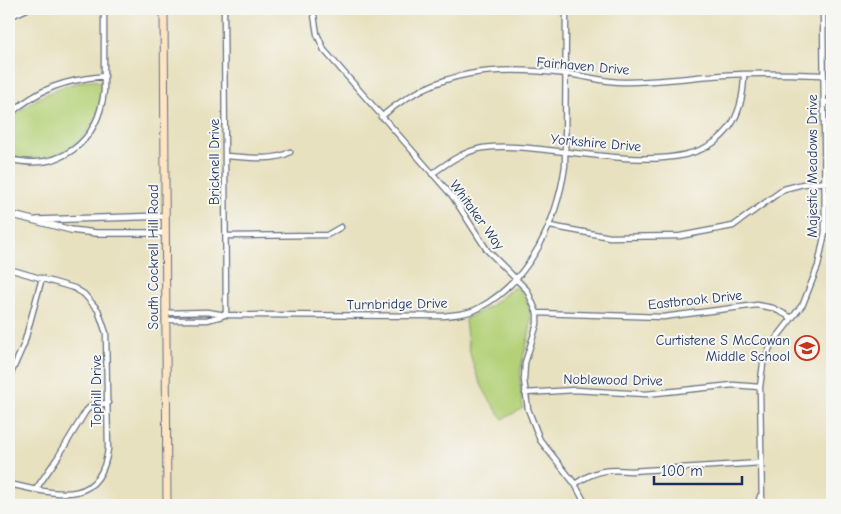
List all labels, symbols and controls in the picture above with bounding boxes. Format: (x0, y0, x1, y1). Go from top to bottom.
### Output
street label: Fairhaven Drive (536, 53, 630, 79)
street label: Majestic Meadows Drive (804, 94, 821, 238)
street label: Bricknell Drive (206, 119, 223, 205)
street label: Yorkshire Drive (550, 131, 642, 155)
street label: Whitaker Way (446, 177, 508, 254)
street label: South Cockrell Hill Road (145, 184, 162, 330)
street label: Eastbrook Drive (647, 287, 743, 313)
street label: Turnbridge Drive (347, 295, 447, 313)
place label: Curtistene S McCowan Middle School (656, 332, 790, 365)
school or university icon: Curtistene S McCowan Middle School (794, 335, 820, 361)
street label: Tophill Drive (88, 355, 105, 427)
street label: Noblewood Drive (563, 371, 663, 389)
scale bar (654, 454, 741, 486)
text: 100 m (661, 462, 703, 480)

